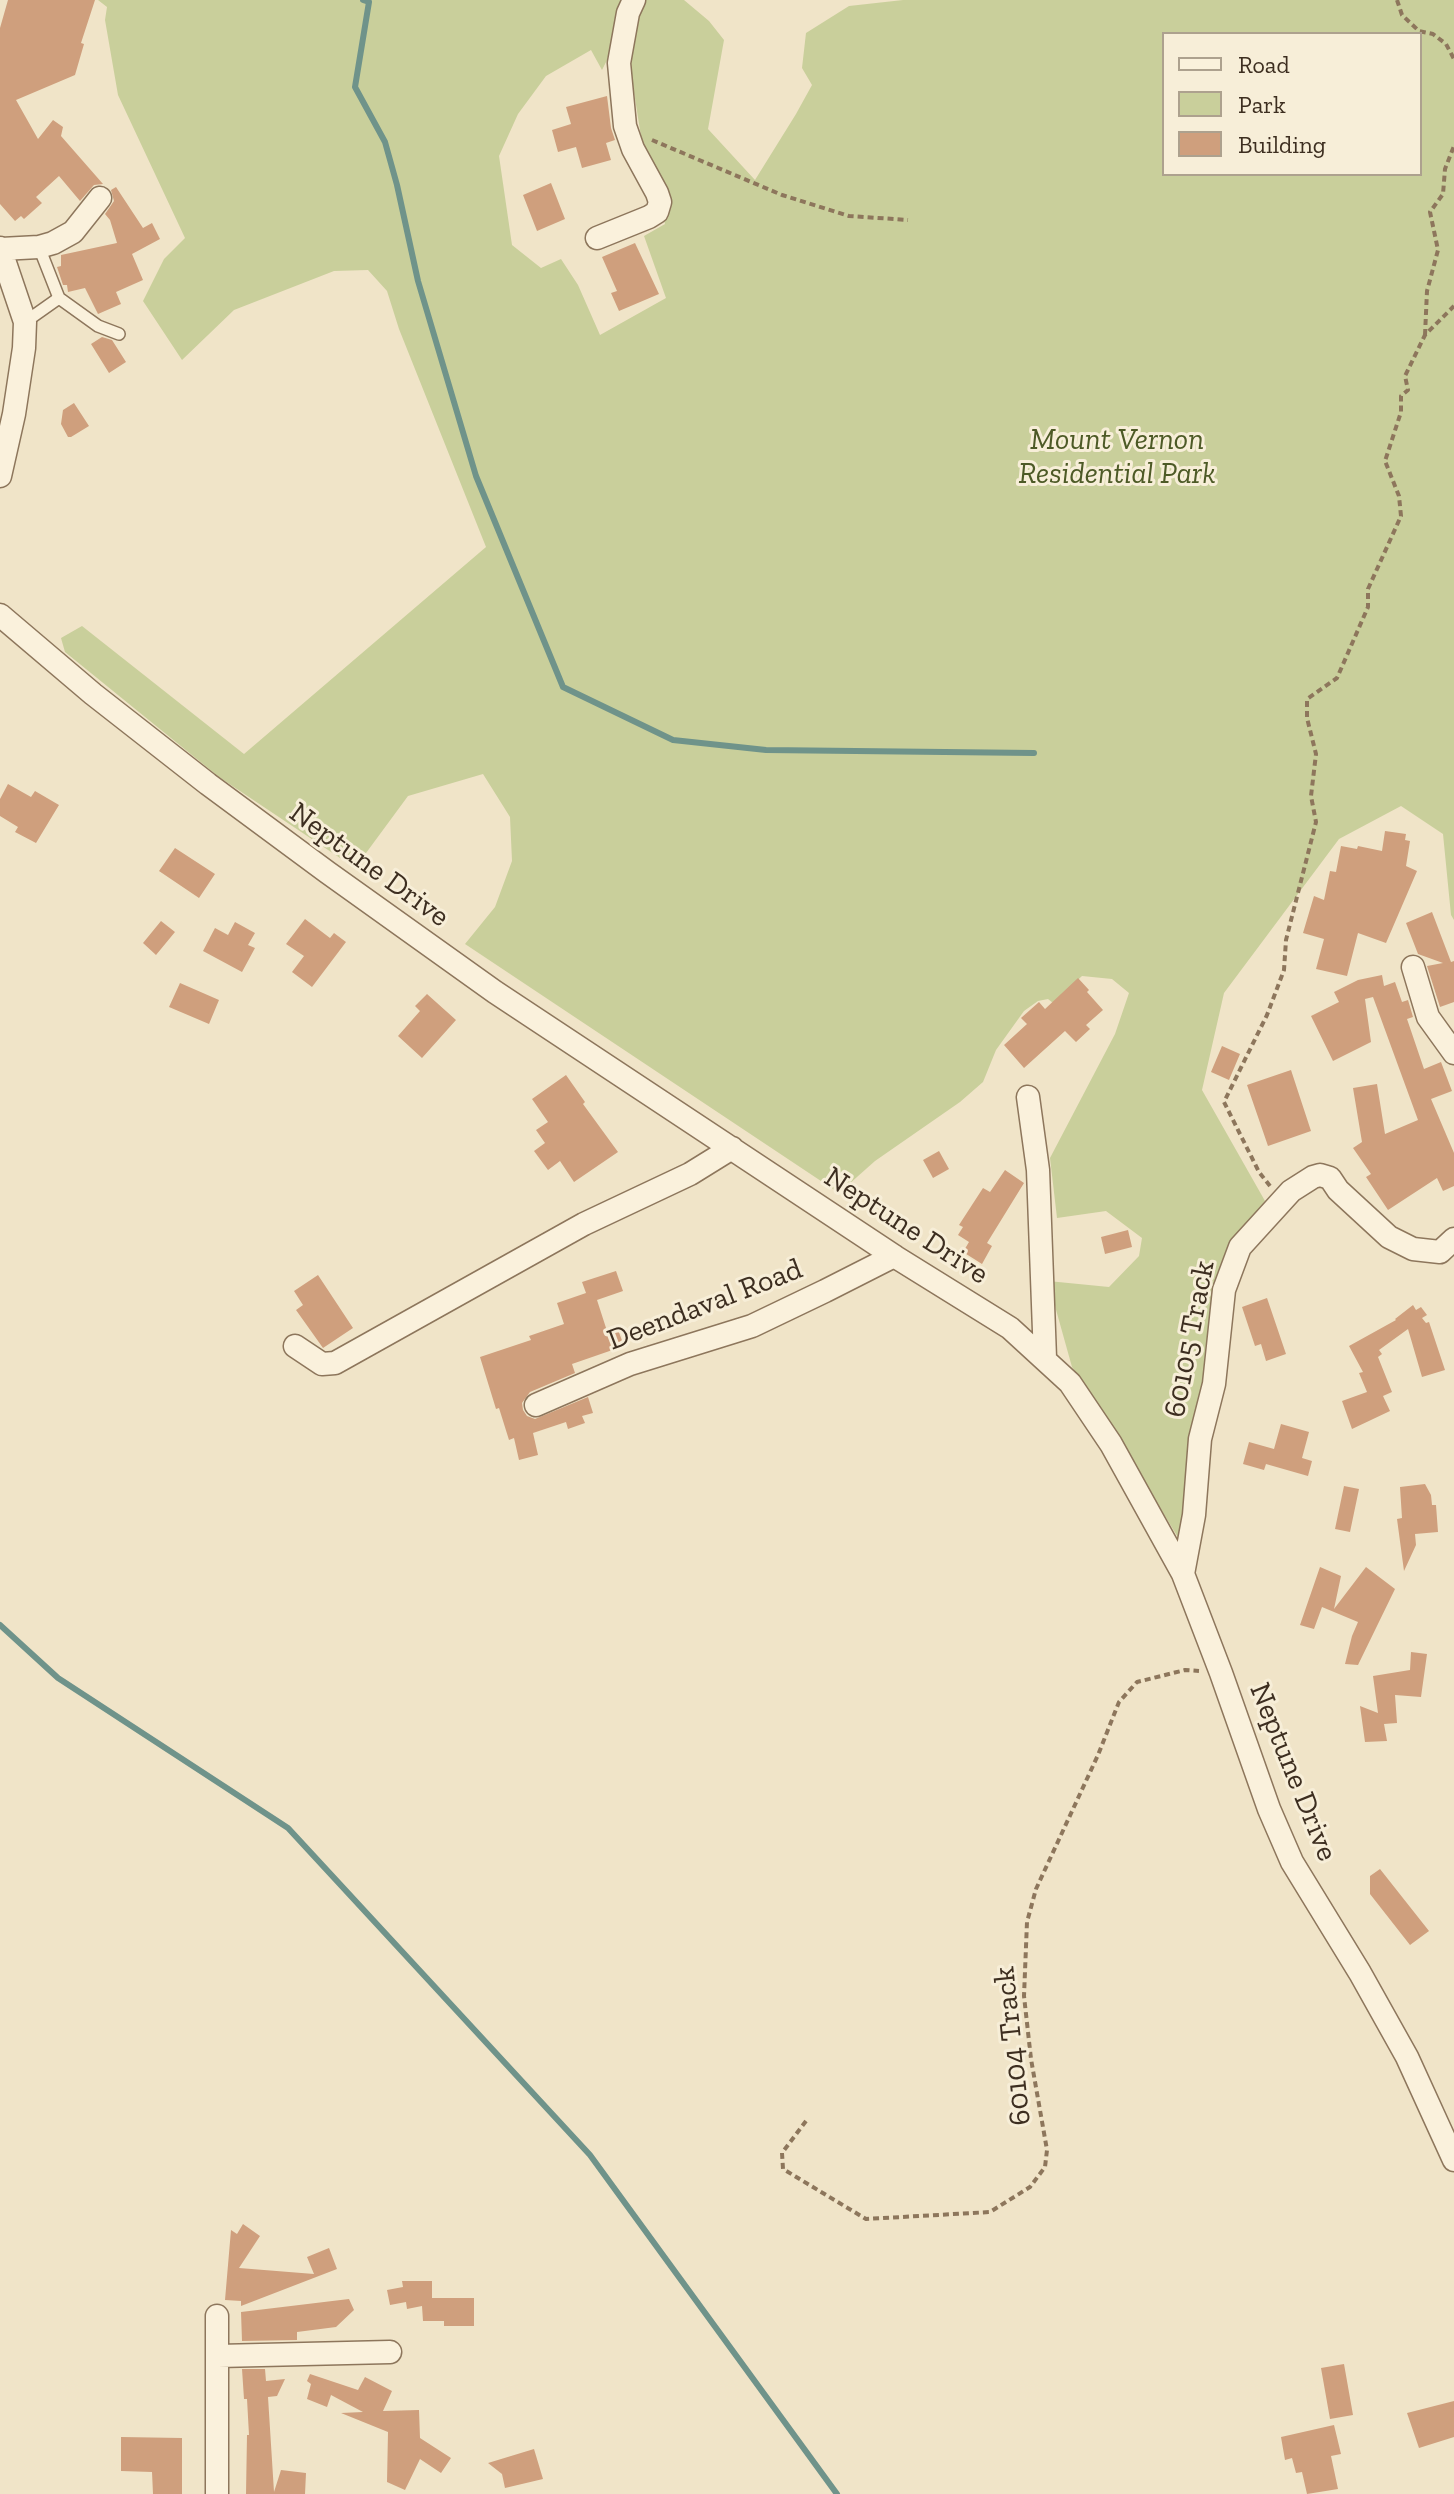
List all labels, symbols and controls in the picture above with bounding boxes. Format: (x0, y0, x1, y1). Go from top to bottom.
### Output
legend (1162, 32, 1422, 176)
text: Road (1238, 50, 1290, 79)
text: Park (1238, 90, 1286, 119)
text: Building (1238, 130, 1326, 159)
park label: Mount Vernon Residential Park (1018, 422, 1216, 492)
street label: Neptune Drive (282, 795, 456, 935)
street label: Neptune Drive (817, 1160, 995, 1292)
street label: Deendaval Road (602, 1251, 808, 1359)
street label: 60105 Track (1157, 1258, 1223, 1420)
street label: Neptune Drive (1241, 1678, 1345, 1866)
street label: 60104 Track (987, 1965, 1039, 2127)

